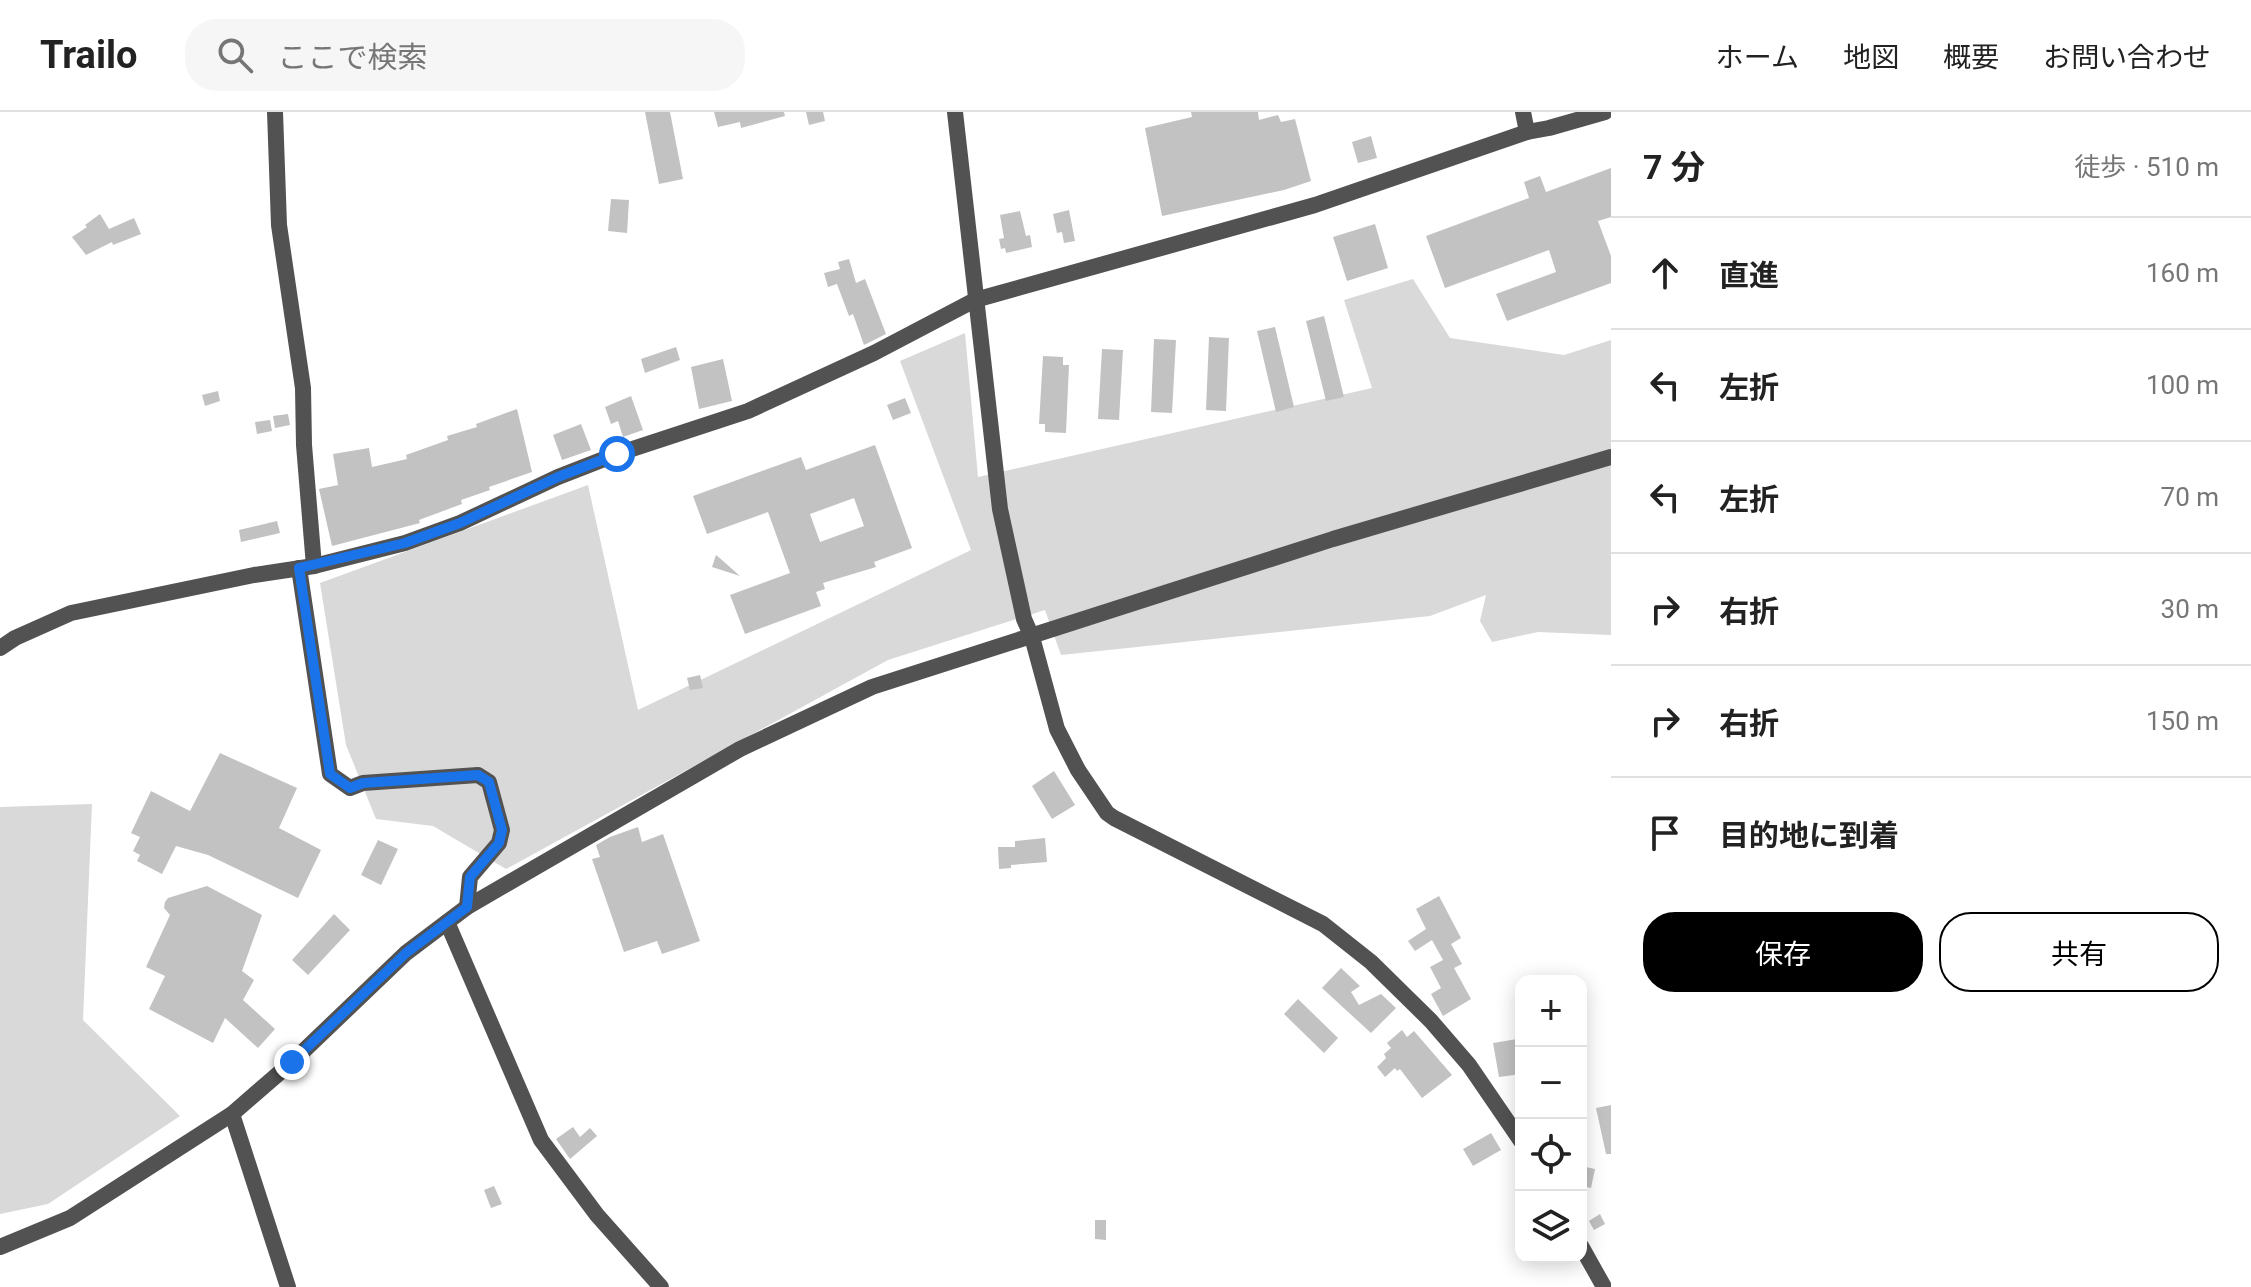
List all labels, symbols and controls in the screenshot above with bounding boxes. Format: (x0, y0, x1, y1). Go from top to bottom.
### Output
search box (185, 19, 745, 91)
text: Trailo (40, 33, 137, 77)
icon: search (213, 33, 257, 77)
text: ここで検索 (277, 40, 427, 75)
text: ホーム (1716, 41, 1799, 74)
text: 地図 (1843, 41, 1899, 74)
text: 概要 (1943, 41, 1999, 74)
text: お問い合わせ (2043, 41, 2211, 74)
text: 7 分 (1643, 147, 1705, 187)
text: 徒歩 · 510 m (2074, 152, 2219, 182)
icon: ahead (1643, 251, 1687, 295)
text: 直進 (1719, 258, 1779, 293)
text: 160 m (2146, 258, 2219, 288)
icon: left (1643, 363, 1687, 407)
text: 左折 (1719, 370, 1779, 405)
text: 100 m (2146, 370, 2219, 400)
route start (599, 436, 635, 472)
icon: left (1643, 475, 1687, 519)
text: 左折 (1719, 482, 1779, 517)
text: 70 m (2161, 482, 2219, 512)
icon: right (1643, 587, 1687, 631)
text: 右折 (1719, 594, 1779, 629)
text: 30 m (2161, 594, 2219, 624)
icon: right (1643, 699, 1687, 743)
text: 右折 (1719, 706, 1779, 741)
text: 150 m (2146, 706, 2219, 736)
icon: arrive (1643, 811, 1687, 855)
text: 目的地に到着 (1719, 818, 1899, 853)
button: 保存 (1643, 912, 1923, 992)
button: 共有 (1939, 912, 2219, 992)
map controls (1515, 975, 1587, 1263)
button: + (1515, 975, 1587, 1047)
route end (274, 1044, 310, 1080)
button: − (1515, 1047, 1587, 1119)
button: locate (1515, 1119, 1587, 1191)
button: layers (1515, 1191, 1587, 1263)

